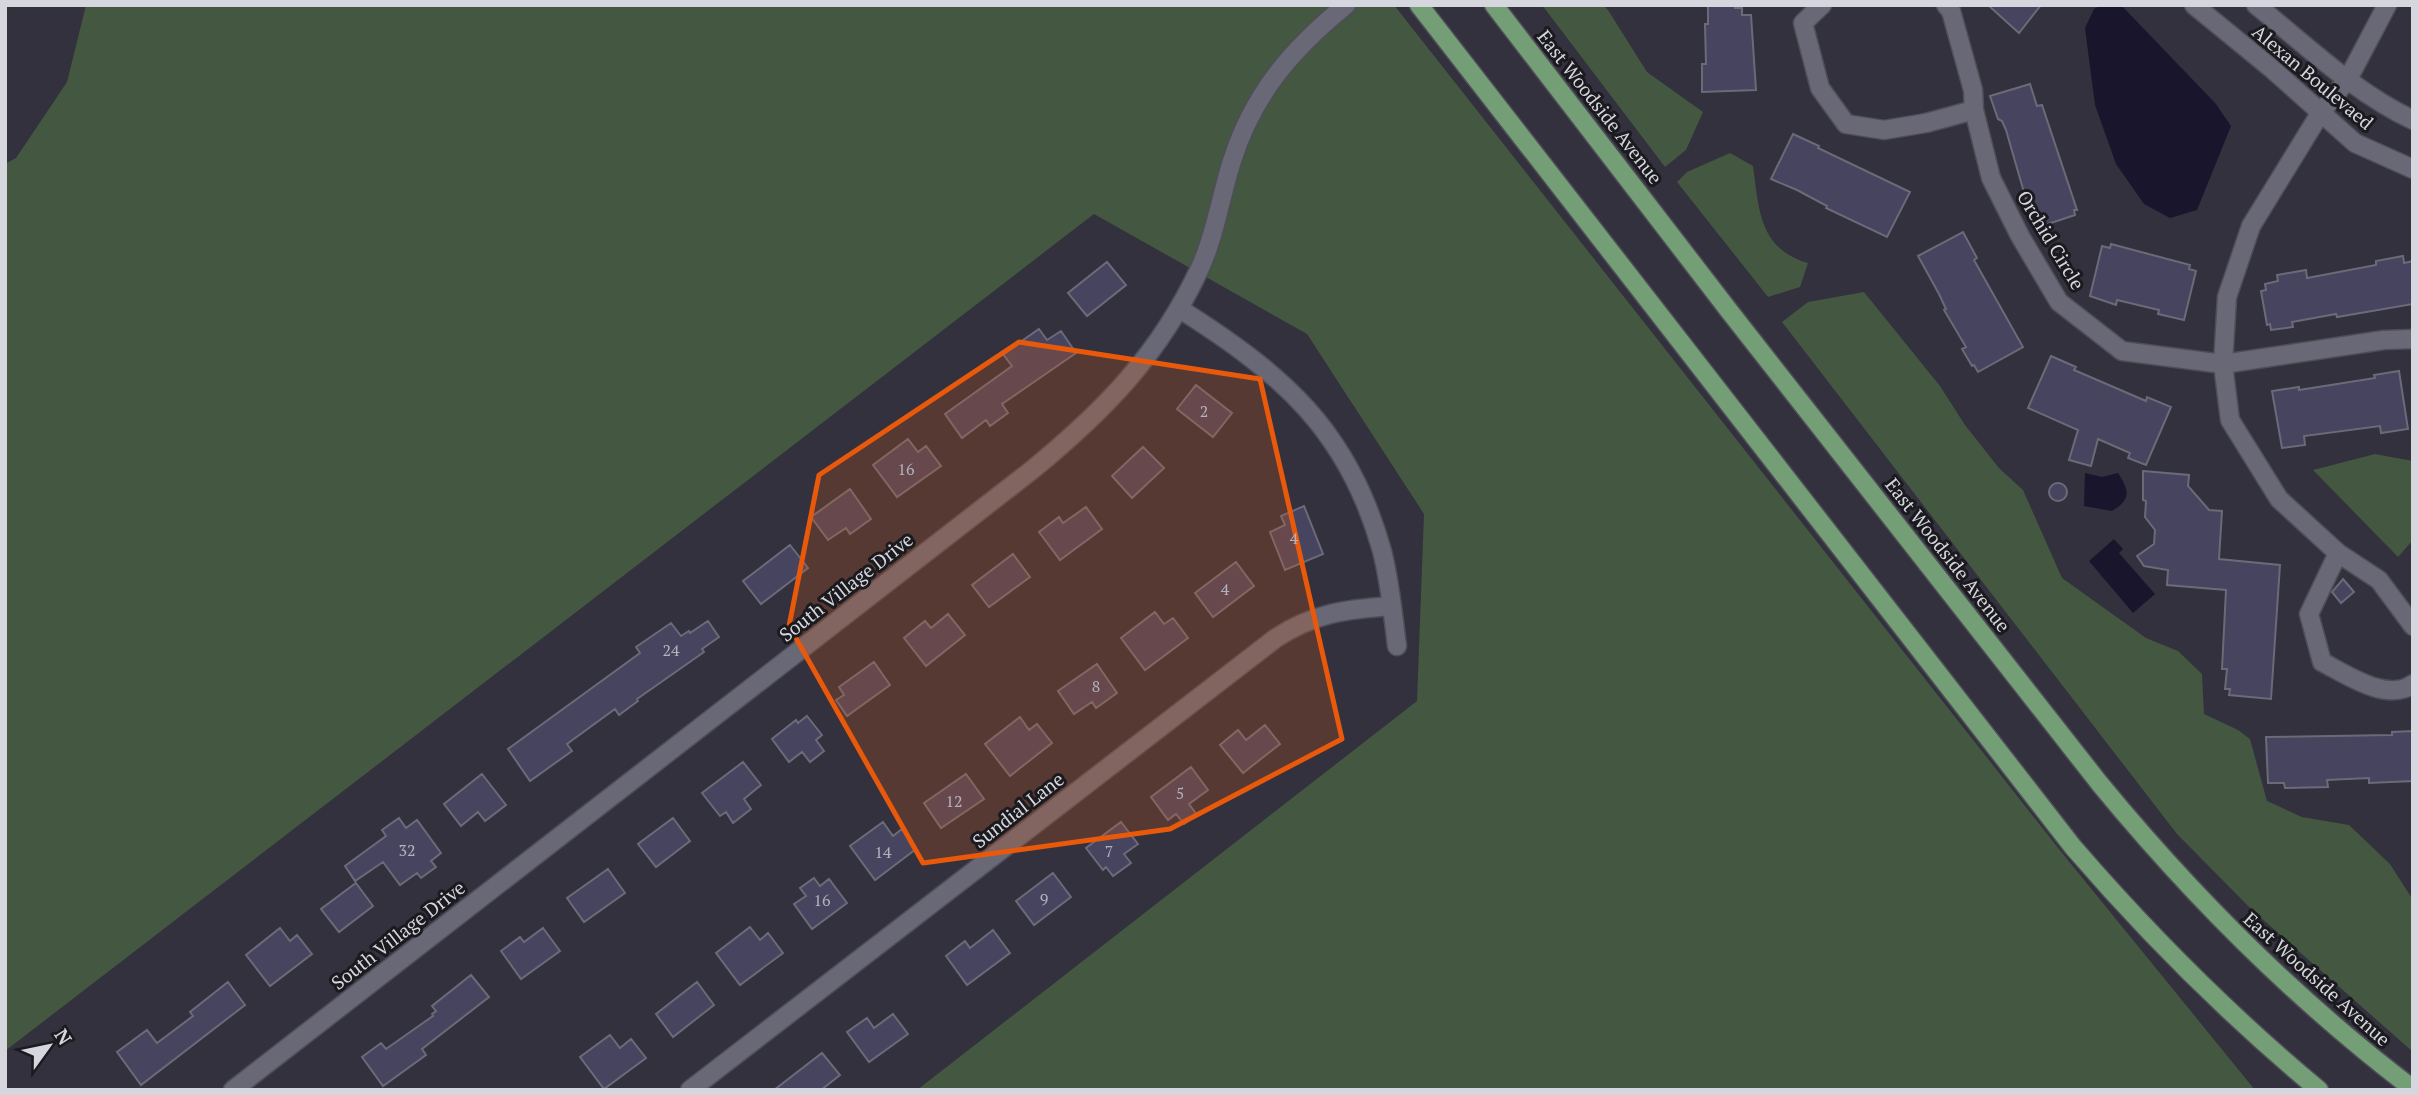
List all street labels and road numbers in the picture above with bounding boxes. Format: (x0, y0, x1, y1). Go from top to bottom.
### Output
street label: Alexan Boulevaed (2248, 19, 2379, 135)
street label: East Woodside Avenue (1532, 24, 1668, 189)
street label: Orchid Circle (2012, 185, 2091, 294)
street label: East Woodside Avenue (1880, 472, 2016, 637)
street label: South Village Drive (774, 527, 918, 647)
street label: Sundial Lane (967, 766, 1069, 853)
street label: South Village Drive (326, 875, 470, 995)
street label: East Woodside Avenue (2239, 906, 2396, 1051)

